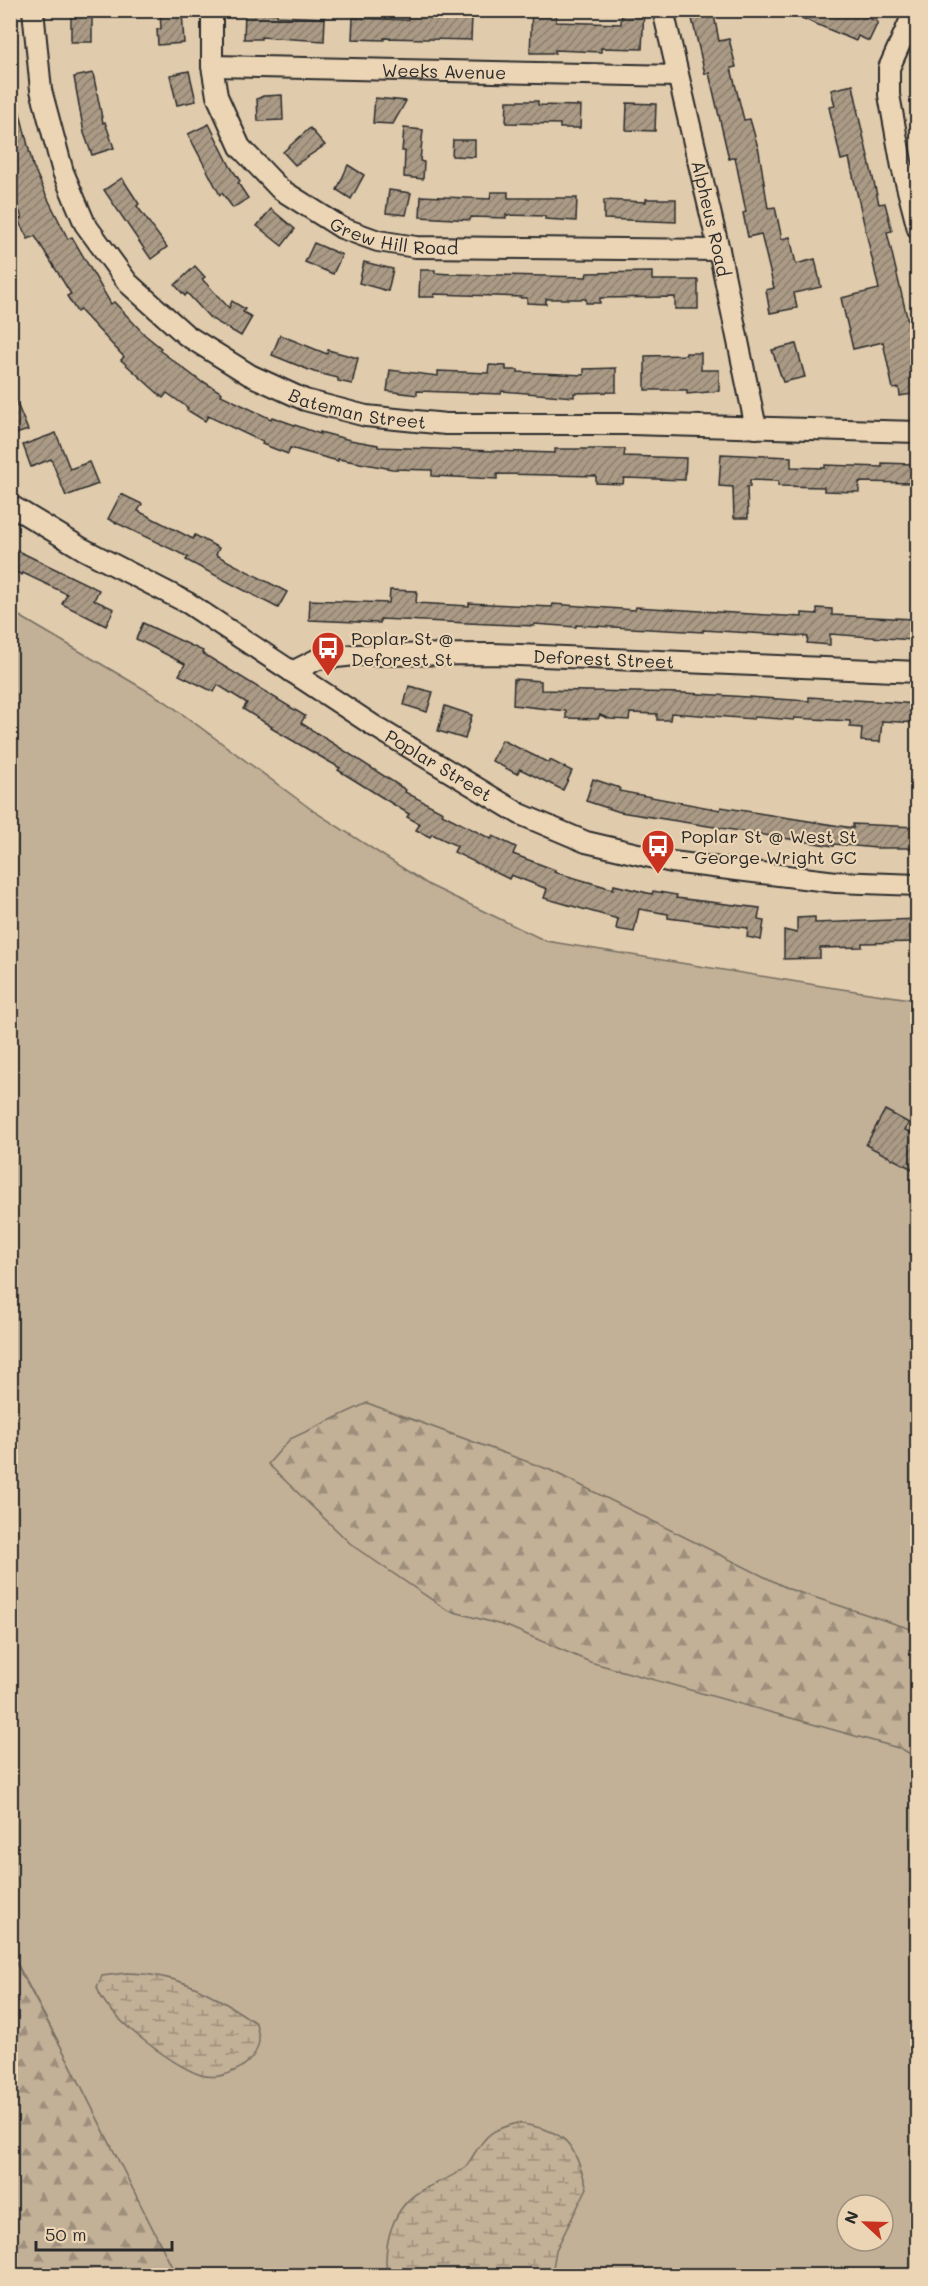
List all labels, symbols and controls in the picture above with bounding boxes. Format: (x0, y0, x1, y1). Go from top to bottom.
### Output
street label: Weeks Avenue (381, 58, 506, 84)
street label: Alpheus Road (686, 158, 736, 279)
street label: Grew Hill Road (325, 211, 458, 259)
street label: Bateman Street (285, 382, 427, 434)
place label: Poplar St @ Deforest St (351, 626, 454, 671)
bus stop icon: Poplar St @ Deforest St (310, 630, 346, 677)
street label: Deforest Street (533, 644, 675, 674)
street label: Poplar Street (381, 724, 497, 807)
place label: Poplar St @ West St - George Wright GC (681, 824, 857, 869)
bus stop icon: Poplar St @ West St - George Wright GC (640, 828, 676, 875)
north arrow (835, 2193, 895, 2253)
text: N (839, 2208, 863, 2227)
scale bar (36, 2214, 172, 2252)
text: 50 m (45, 2222, 87, 2246)

